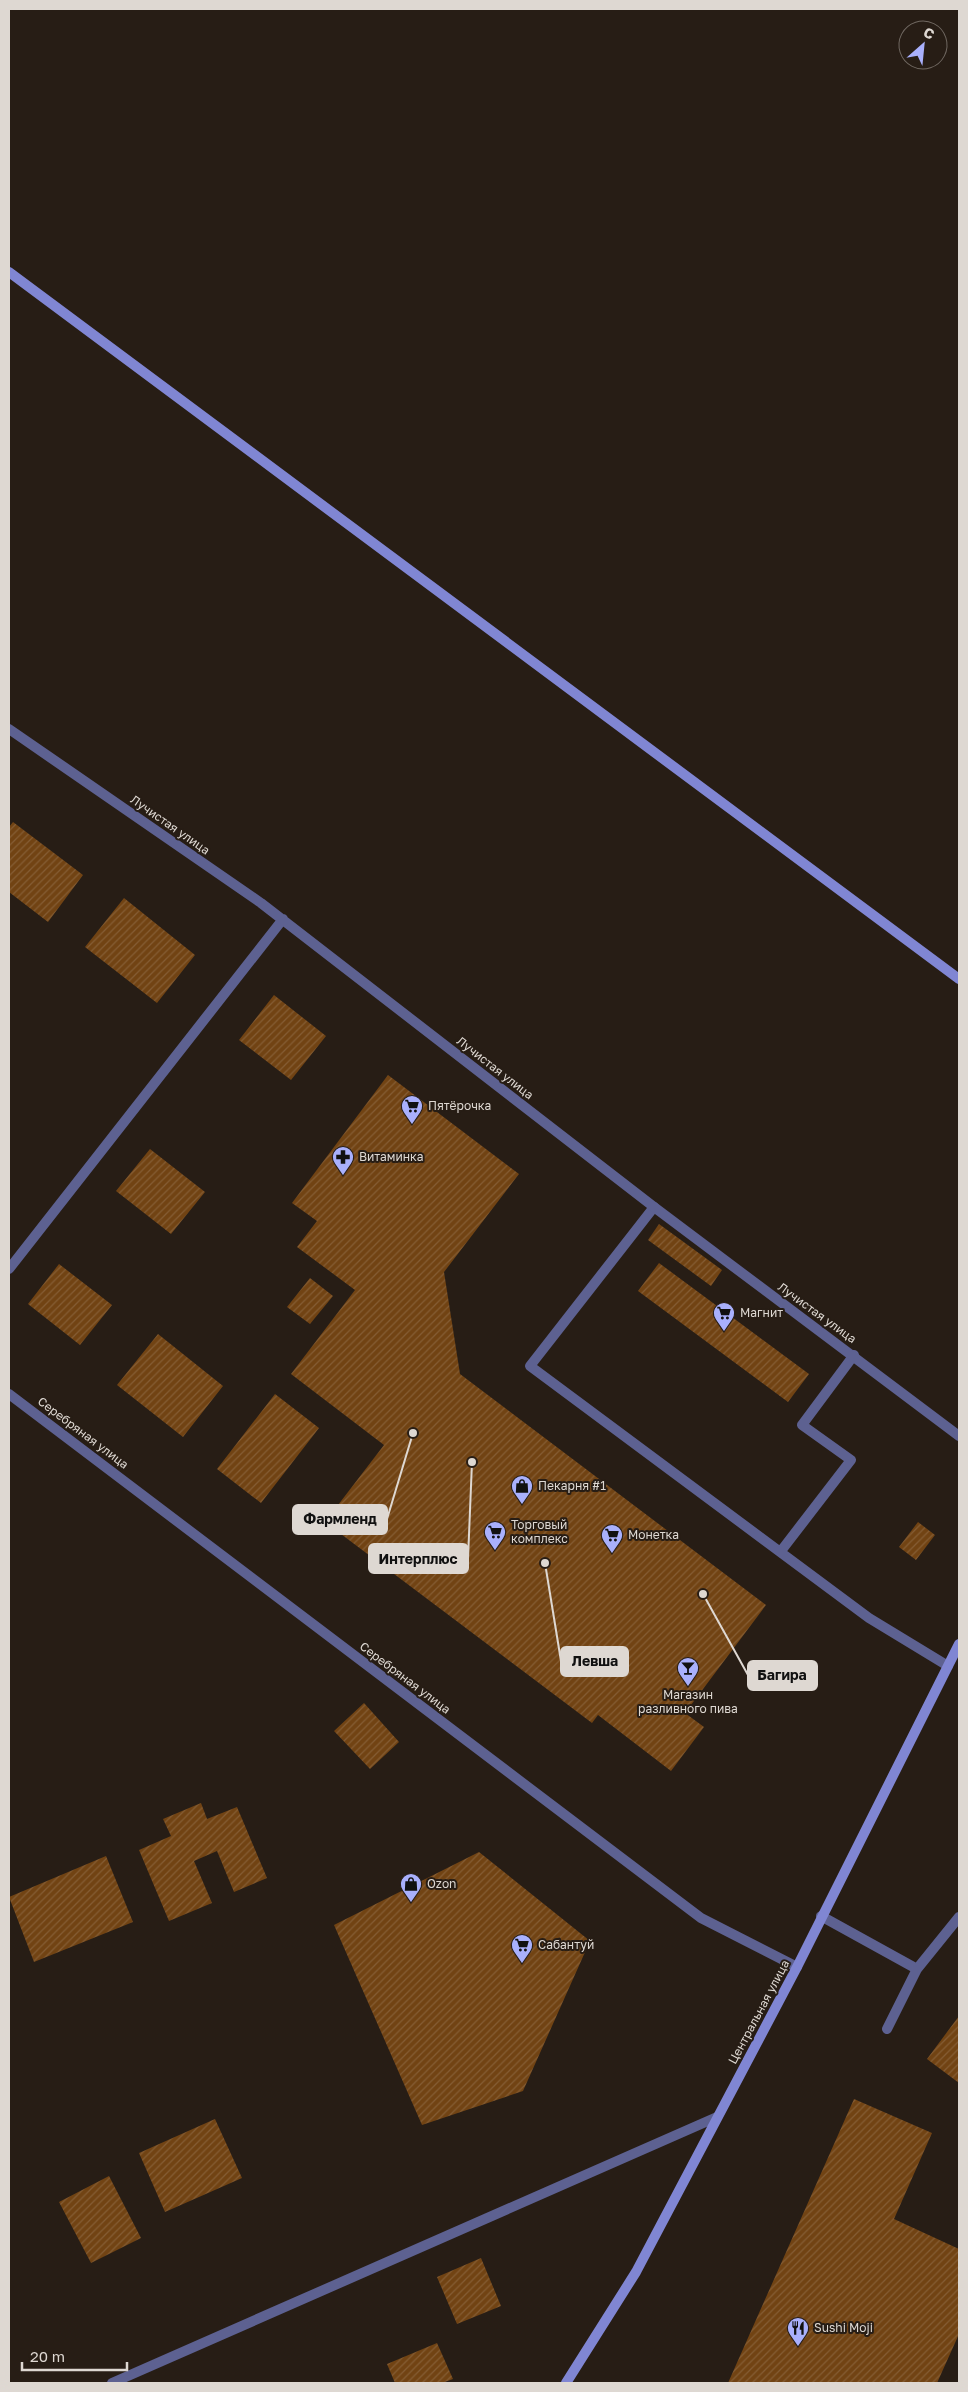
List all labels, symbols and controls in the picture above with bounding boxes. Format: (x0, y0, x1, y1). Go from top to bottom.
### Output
north arrow (898, 20, 948, 70)
text: С (921, 23, 937, 43)
street label: Лучистая улица (128, 792, 213, 858)
street label: Лучистая улица (454, 1033, 537, 1102)
supermarket icon: Пятёрочка (400, 1094, 424, 1125)
place label: Пятёрочка (428, 1098, 491, 1113)
pharmacy icon: Витаминка (331, 1145, 355, 1176)
place label: Витаминка (359, 1149, 424, 1164)
street label: Лучистая улица (775, 1279, 859, 1346)
supermarket icon: Магнит (712, 1301, 736, 1332)
place label: Магнит (740, 1305, 783, 1320)
street label: Серебряная улица (35, 1394, 132, 1472)
shop icon: Пекарня #1 (510, 1474, 534, 1505)
place label: Пекарня #1 (538, 1478, 606, 1493)
callout: Фармленд (293, 1505, 387, 1534)
text: Фармленд (303, 1510, 377, 1527)
place label: Торговый комплекс (511, 1517, 568, 1546)
supermarket icon: Торговый комплекс (483, 1520, 507, 1551)
supermarket icon: Монетка (600, 1523, 624, 1554)
place label: Монетка (628, 1527, 679, 1542)
callout: Интерплюс (369, 1544, 468, 1573)
text: Интерплюс (379, 1550, 457, 1567)
street label: Серебряная улица (357, 1639, 454, 1717)
callout: Левша (561, 1647, 628, 1676)
text: Левша (572, 1652, 618, 1669)
bar icon: Магазин разливного пива (676, 1656, 700, 1687)
callout: Багира (748, 1661, 817, 1690)
text: Багира (757, 1666, 807, 1683)
place label: Магазин разливного пива (638, 1687, 738, 1716)
shop icon: Ozon (399, 1872, 423, 1903)
place label: Ozon (427, 1876, 456, 1891)
supermarket icon: Сабантуй (510, 1933, 534, 1964)
place label: Сабантуй (538, 1937, 594, 1952)
street label: Центральная улица (725, 1957, 792, 2066)
restaurant icon: Sushi Moji (786, 2316, 810, 2347)
place label: Sushi Moji (814, 2320, 873, 2335)
scale bar (22, 2340, 128, 2372)
text: 20 m (30, 2347, 65, 2365)

